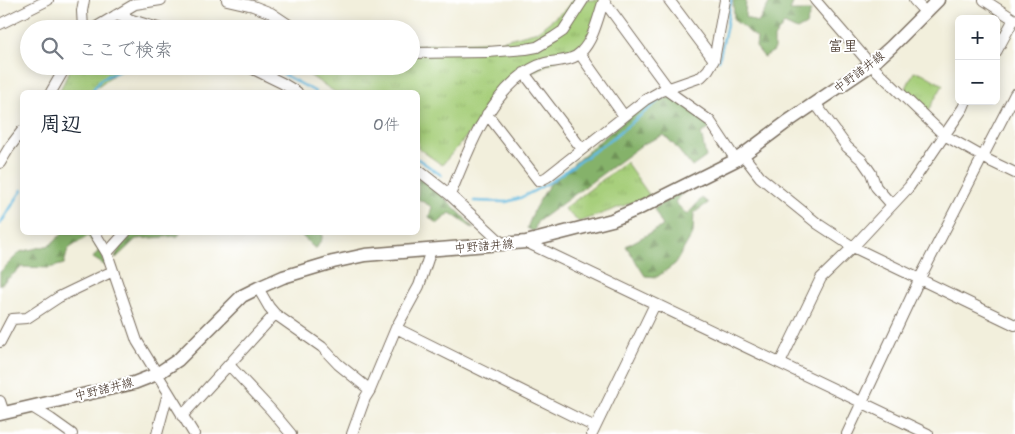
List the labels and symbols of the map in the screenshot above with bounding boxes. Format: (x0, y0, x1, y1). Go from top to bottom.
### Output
district label: 富里 (828, 36, 858, 56)
street label: 中野諸井線 (830, 48, 888, 96)
street label: 中野諸井線 (453, 235, 515, 257)
street label: 中野諸井線 (73, 374, 135, 404)

